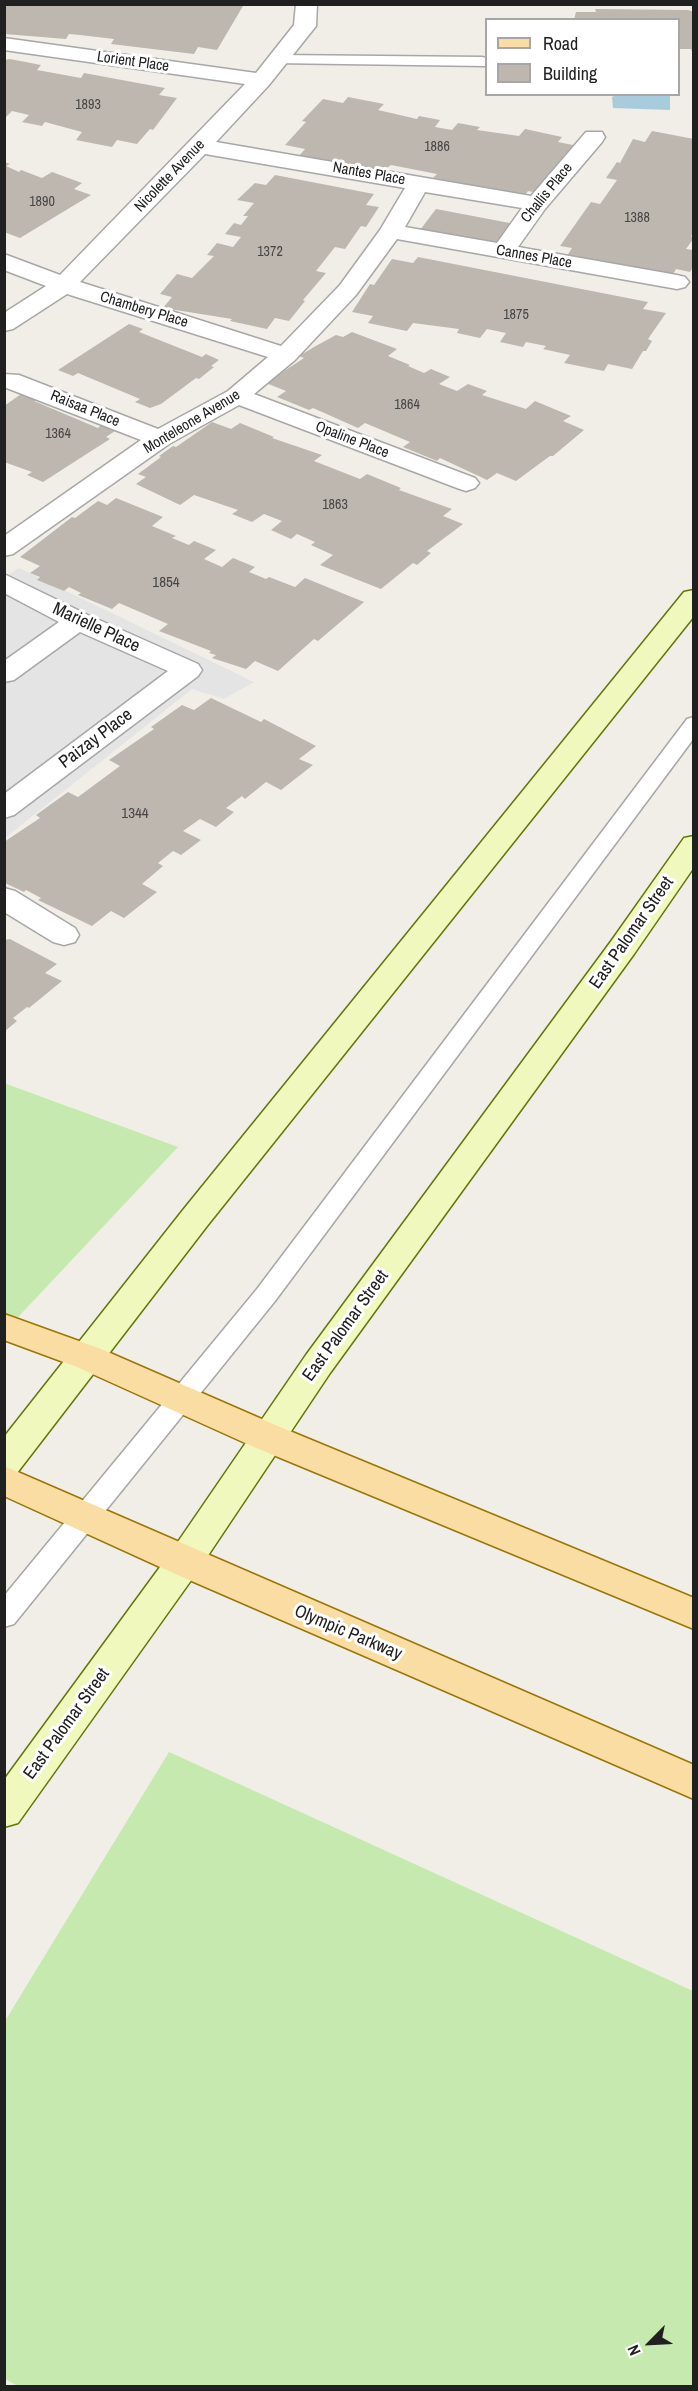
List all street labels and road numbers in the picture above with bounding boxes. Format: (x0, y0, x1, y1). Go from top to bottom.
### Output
street label: Lorient Place (96, 48, 170, 76)
street label: Nicolette Avenue (131, 136, 209, 216)
street label: Nantes Place (331, 159, 407, 189)
street label: Challis Place (517, 159, 577, 227)
street label: Cannes Place (495, 241, 573, 273)
street label: Chambery Place (98, 288, 190, 332)
street label: Monteleone Avenue (141, 386, 243, 458)
street label: Raisaa Place (48, 387, 122, 431)
street label: Opaline Place (313, 418, 391, 462)
street label: Marielle Place (49, 598, 143, 658)
street label: Paizay Place (55, 704, 137, 774)
street label: East Palomar Street (585, 873, 679, 993)
street label: East Palomar Street (298, 1266, 394, 1386)
street label: Olympic Parkway (291, 1601, 405, 1665)
street label: East Palomar Street (19, 1664, 115, 1784)

